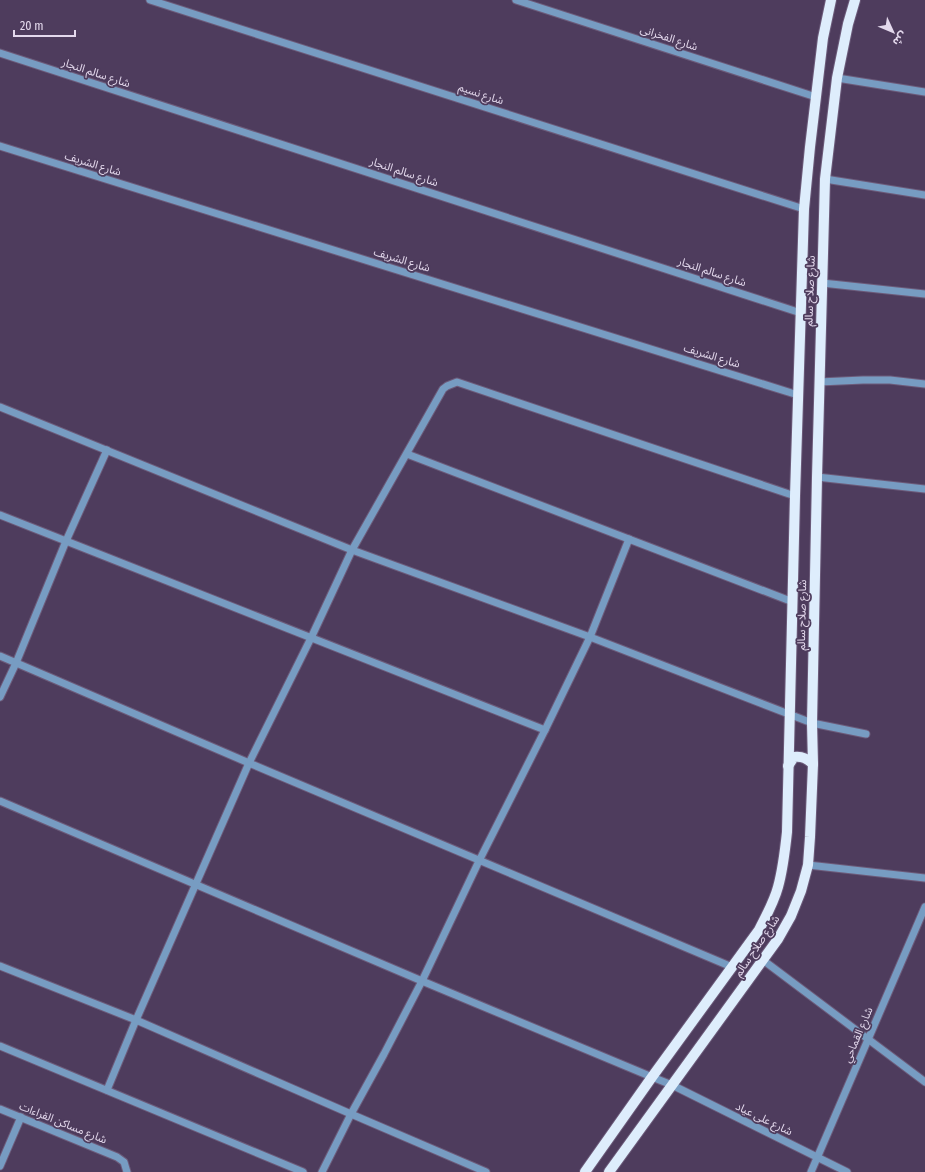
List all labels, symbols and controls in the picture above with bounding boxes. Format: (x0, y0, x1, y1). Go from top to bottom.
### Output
scale bar (14, 12, 75, 38)
north arrow (873, 12, 913, 52)
text: 20 m (20, 19, 44, 33)
street label: شارع الفخرانى (638, 23, 700, 54)
text: ش (890, 29, 910, 49)
street label: شارع سالم النجار (59, 56, 132, 92)
street label: شارع نسيم (456, 81, 506, 109)
street label: شارع الشريف (63, 149, 123, 180)
street label: شارع سالم النجار (367, 155, 440, 191)
street label: شارع الشريف (372, 245, 432, 276)
street label: شارع سالم النجار (675, 255, 748, 291)
street label: شارع صلاح سالم (802, 255, 820, 327)
street label: شارع الشريف (682, 341, 742, 372)
street label: شارع صلاح سالم (795, 579, 811, 651)
street label: شارع صلاح سالم (732, 913, 784, 980)
street label: شارع القماحي (840, 1005, 878, 1066)
street label: شارع مساكن القراءات (17, 1100, 109, 1148)
street label: شارع على عياد (733, 1100, 795, 1139)

